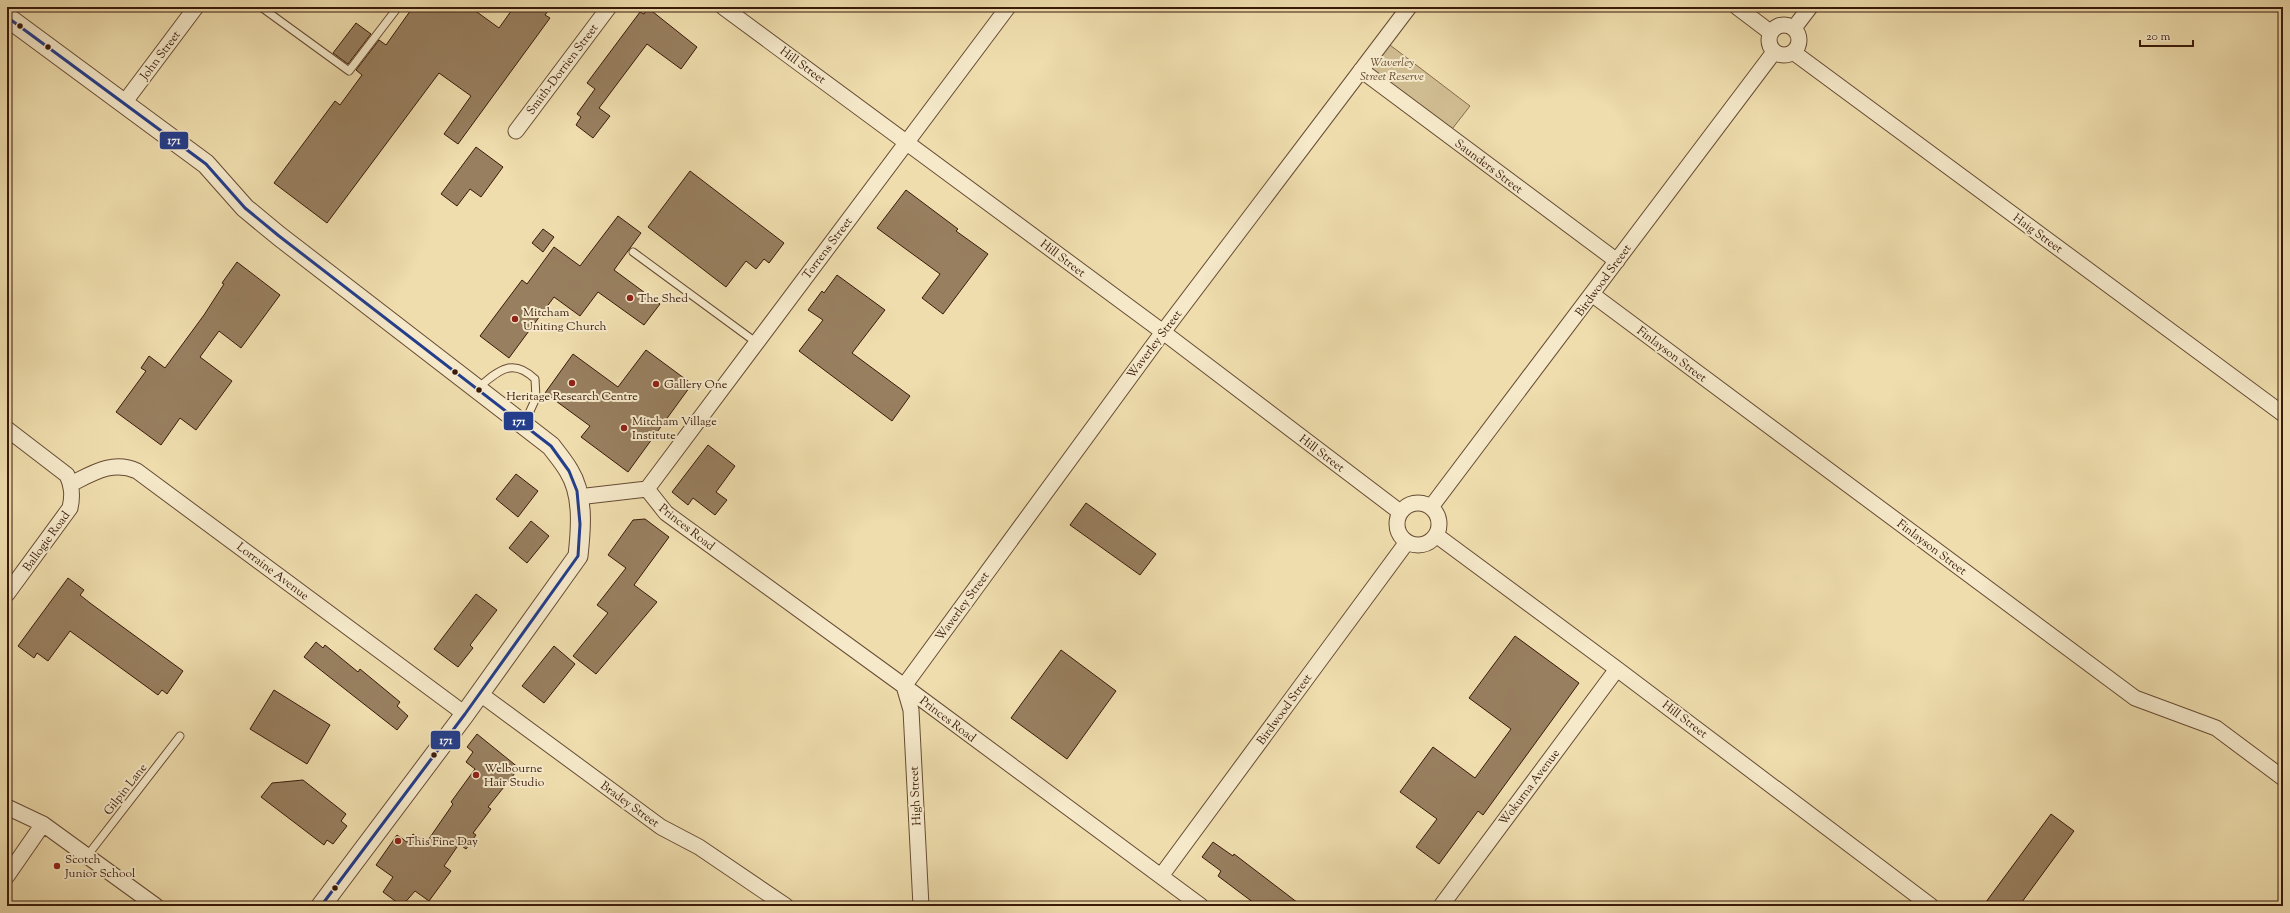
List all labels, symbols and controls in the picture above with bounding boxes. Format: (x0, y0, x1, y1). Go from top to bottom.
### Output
street label: Smith-Dorrien Street (522, 20, 603, 119)
unlabelled marker (15, 21, 25, 31)
scale bar (2140, 22, 2193, 48)
street label: John Street (136, 27, 185, 85)
text: 20 m (2146, 28, 2171, 46)
unlabelled marker (43, 42, 53, 52)
street label: Hill Street (776, 43, 829, 89)
park label: Waverley Street Reserve (1360, 54, 1424, 86)
line badge: 171 (159, 131, 189, 150)
text: 171 (167, 133, 181, 149)
street label: Saunders Street (1450, 135, 1526, 198)
street label: Haig Street (2009, 210, 2066, 258)
street label: Torrens Street (798, 214, 857, 284)
street label: Hill Street (1036, 236, 1089, 282)
street label: Birdwood Sreeet (1571, 241, 1636, 321)
place label: The Shed (638, 290, 688, 308)
marker: The Shed (625, 293, 635, 303)
place label: Mitcham Uniting Church (523, 304, 607, 336)
street label: Waverley Street (1123, 306, 1187, 383)
marker: Mitcham Uniting Church (510, 314, 520, 324)
street label: Finlayson Street (1633, 322, 1710, 387)
unlabelled marker (450, 367, 460, 377)
place label: Gallery One (664, 376, 728, 394)
marker: Heritage Research Centre (567, 378, 577, 388)
marker: Gallery One (651, 379, 661, 389)
unlabelled marker (474, 385, 484, 395)
place label: Heritage Research Centre (506, 388, 638, 406)
line badge: 171 (503, 411, 534, 431)
place label: Mitcham Village Institute (632, 413, 717, 445)
text: 171 (512, 414, 526, 430)
marker: Mitcham Village Institute (619, 423, 629, 433)
street label: Hill Street (1295, 431, 1348, 477)
street label: Princes Road (655, 500, 718, 556)
street label: Ballogie Road (19, 508, 75, 575)
street label: Finlayson Street (1893, 515, 1970, 580)
street label: Lorraine Avenue (232, 538, 313, 605)
street label: Waverley Street (931, 568, 994, 645)
street label: Birdwood Street (1253, 670, 1317, 749)
street label: Princes Road (915, 693, 980, 747)
street label: Hill Street (1658, 697, 1711, 743)
line badge: 171 (430, 730, 461, 750)
text: 171 (439, 733, 453, 749)
street label: Wokurna Avenue (1495, 745, 1565, 830)
unlabelled marker (429, 750, 439, 760)
street label: Gilpin Lane (100, 760, 152, 819)
place label: Welbourne Hair Studio (484, 760, 545, 792)
street label: High Street (905, 766, 927, 826)
marker: Welbourne Hair Studio (471, 770, 481, 780)
street label: Bradey Street (596, 777, 663, 832)
place label: This Fine Day (406, 833, 478, 851)
marker: This Fine Day (393, 836, 403, 846)
place label: Scotch Junior School (64, 851, 136, 883)
marker: Scotch Junior School (52, 861, 62, 871)
unlabelled marker (330, 883, 340, 893)

